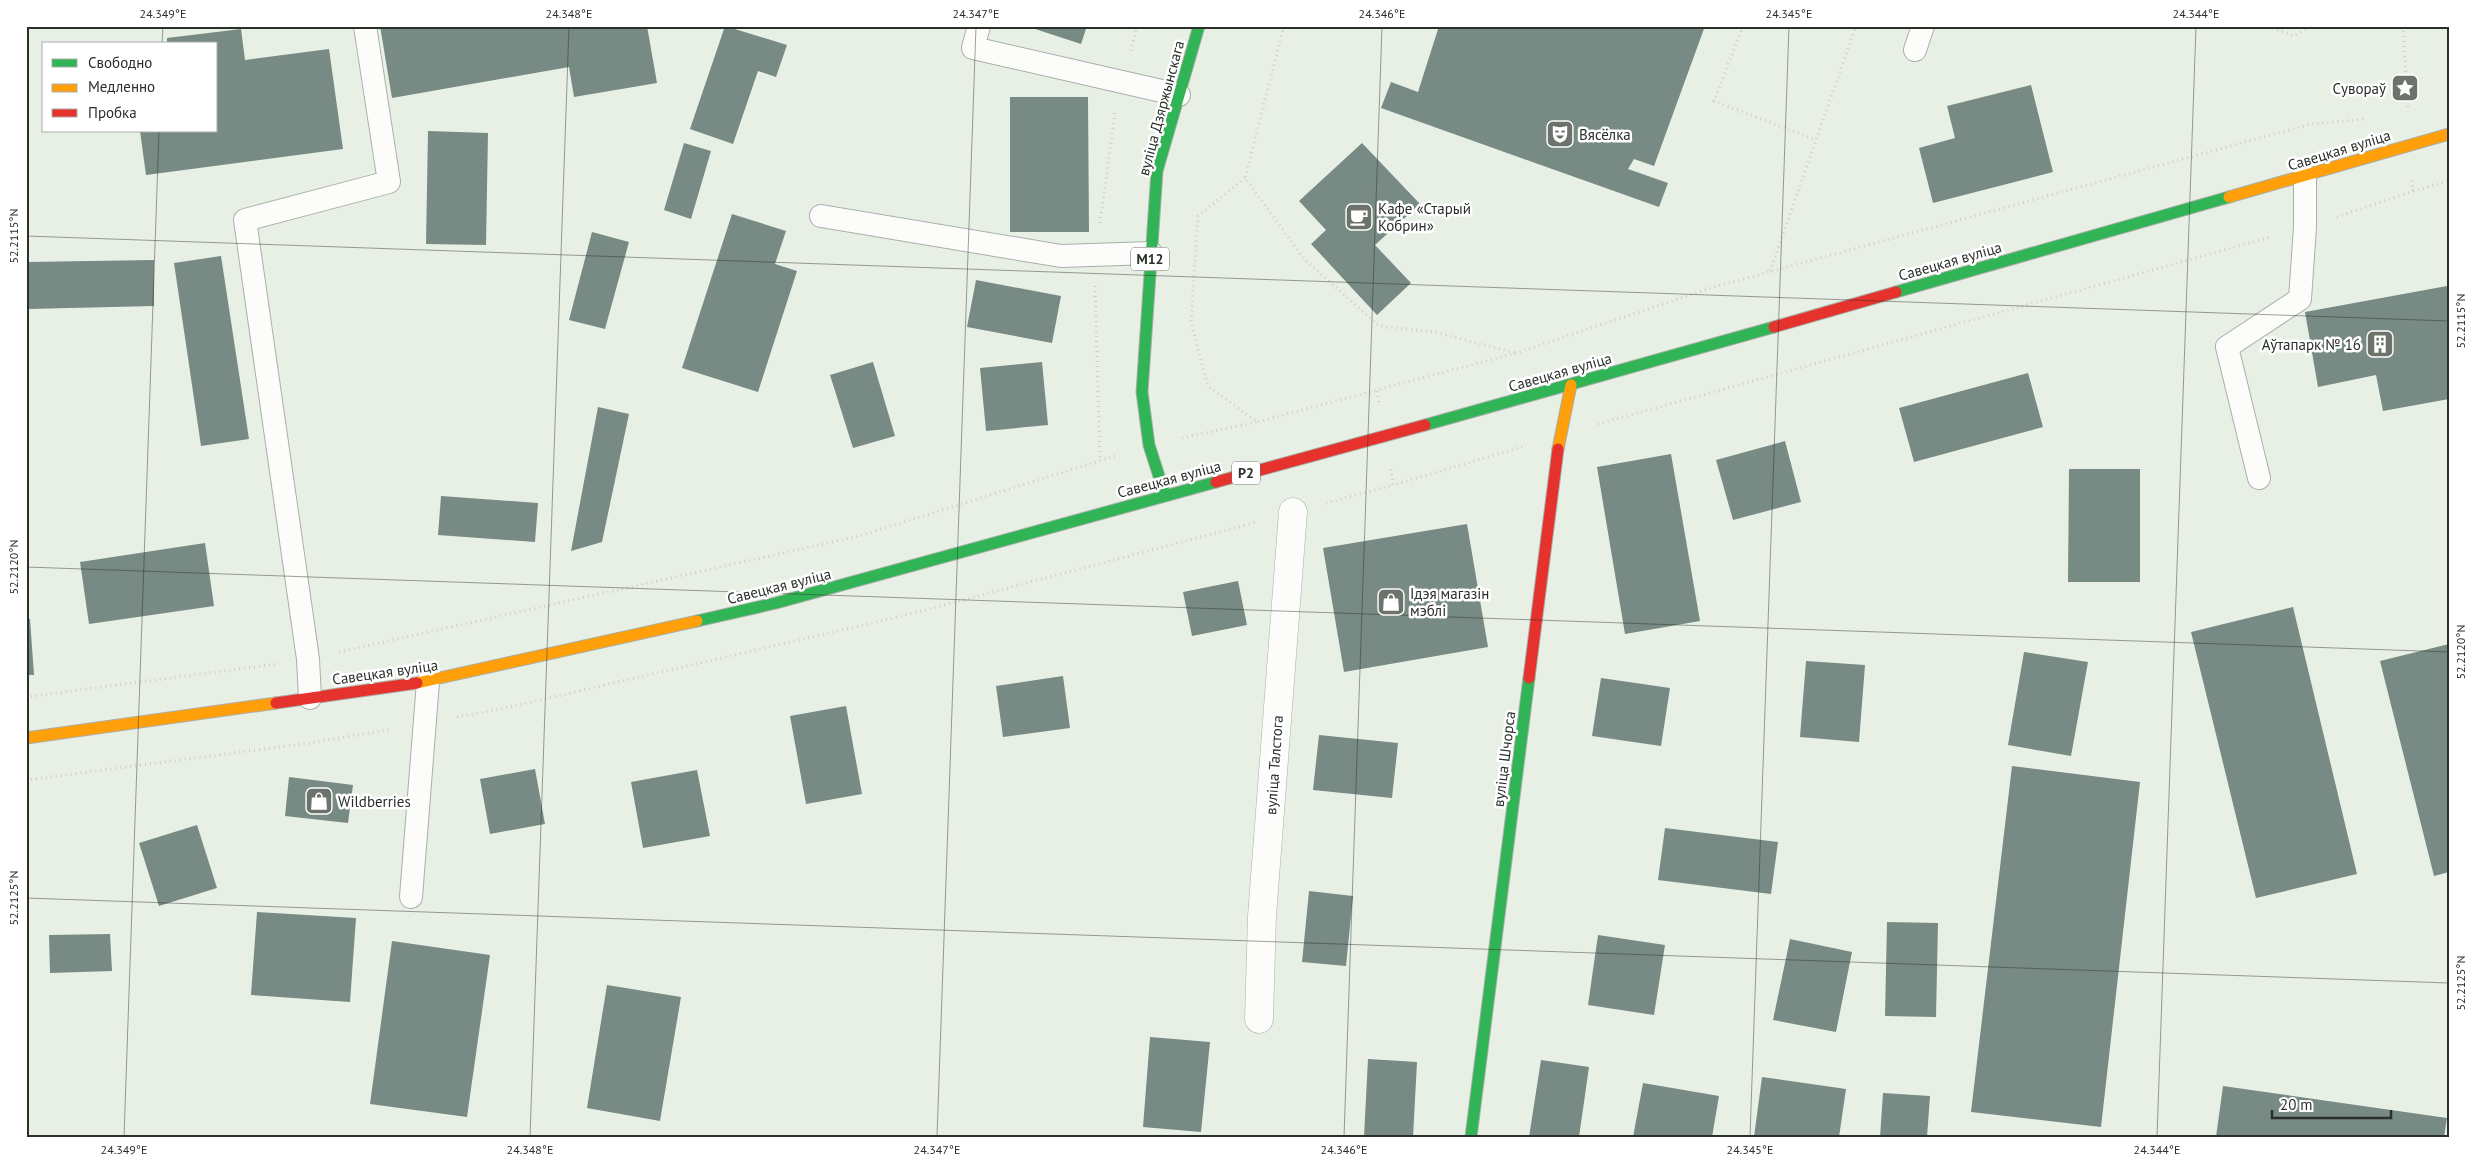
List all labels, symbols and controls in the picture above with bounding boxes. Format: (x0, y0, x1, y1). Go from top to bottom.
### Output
text: 24.349°E (140, 6, 186, 21)
text: 24.348°E (546, 6, 592, 21)
text: 24.347°E (953, 6, 999, 21)
text: 24.346°E (1359, 6, 1405, 21)
text: 24.345°E (1766, 6, 1812, 21)
text: 24.344°E (2173, 6, 2219, 21)
street label: вуліца Дзяржынскага (1134, 38, 1188, 178)
legend (42, 42, 218, 132)
text: Свободно (88, 53, 152, 72)
place icon: Сувораў (2390, 73, 2420, 103)
text: Медленно (88, 77, 155, 96)
place label: Сувораў (2332, 79, 2386, 98)
text: Пробка (88, 103, 137, 122)
theatre icon: Вясёлка (1545, 119, 1575, 149)
place label: Вясёлка (1579, 125, 1631, 144)
street label: Савецкая вуліца (2285, 125, 2393, 175)
place label: Кафе «Старый Кобрин» (1378, 199, 1471, 235)
cafe icon: Кафе «Старый Кобрин» (1344, 202, 1374, 232)
text: 52.2115°N (6, 209, 21, 263)
street label: Савецкая вуліца (1896, 237, 2004, 285)
road number: М12 (1131, 248, 1169, 270)
text: 52.2115°N (2453, 294, 2468, 348)
building icon: Аўтапарк № 16 (2365, 329, 2395, 359)
place label: Аўтапарк № 16 (2262, 335, 2361, 354)
street label: Савецкая вуліца (1506, 348, 1614, 396)
street label: Савецкая вуліца (1115, 456, 1223, 502)
road number: Р2 (1232, 462, 1260, 484)
text: 52.2120°N (6, 540, 21, 594)
street label: Савецкая вуліца (725, 564, 833, 608)
place label: Ідэя магазін мэблі (1410, 584, 1489, 620)
shop icon: Ідэя магазін мэблі (1376, 587, 1406, 617)
text: 52.2120°N (2453, 625, 2468, 679)
street label: Савецкая вуліца (331, 655, 439, 689)
street label: вуліца Шчорса (1489, 710, 1519, 808)
street label: вуліца Талстога (1261, 714, 1287, 816)
shop icon: Wildberries (304, 786, 334, 816)
place label: Wildberries (338, 792, 411, 811)
text: 52.2125°N (6, 871, 21, 925)
text: 52.2125°N (2453, 956, 2468, 1010)
scale bar (2272, 1088, 2391, 1120)
text: 20 m (2280, 1095, 2313, 1114)
text: 24.349°E (101, 1142, 147, 1157)
text: 24.348°E (507, 1142, 553, 1157)
text: 24.347°E (914, 1142, 960, 1157)
text: 24.346°E (1321, 1142, 1367, 1157)
text: 24.345°E (1727, 1142, 1773, 1157)
text: 24.344°E (2134, 1142, 2180, 1157)

